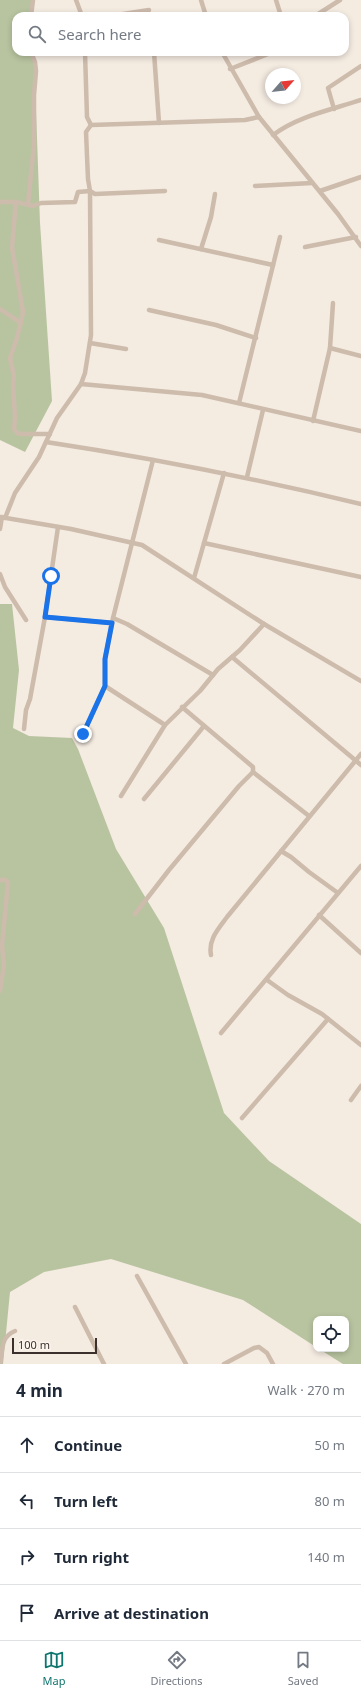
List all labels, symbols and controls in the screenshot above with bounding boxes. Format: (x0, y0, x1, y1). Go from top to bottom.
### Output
search box (12, 12, 349, 56)
icon: search (26, 23, 48, 45)
text: Search here (58, 24, 141, 44)
north arrow (265, 68, 301, 104)
route start (42, 567, 60, 585)
route end (74, 725, 92, 743)
map controls (313, 1316, 349, 1352)
button: locate (313, 1316, 349, 1352)
scale bar (12, 1336, 97, 1355)
text: 100 m (18, 1337, 50, 1352)
text: 4 min (16, 1379, 63, 1402)
text: Walk · 270 m (267, 1381, 345, 1399)
icon: ahead (16, 1434, 38, 1456)
text: Continue (54, 1435, 122, 1455)
text: 50 m (315, 1436, 345, 1454)
icon: left (16, 1490, 38, 1512)
text: Turn left (54, 1491, 118, 1511)
text: 80 m (315, 1492, 345, 1510)
icon: right (16, 1546, 38, 1568)
text: Turn right (54, 1547, 129, 1567)
text: 140 m (307, 1548, 345, 1566)
icon: arrive (16, 1602, 38, 1624)
text: Arrive at destination (54, 1603, 209, 1623)
tab: Map (43, 1649, 65, 1688)
tab: Directions (150, 1649, 203, 1688)
tab: Saved (288, 1649, 318, 1688)

